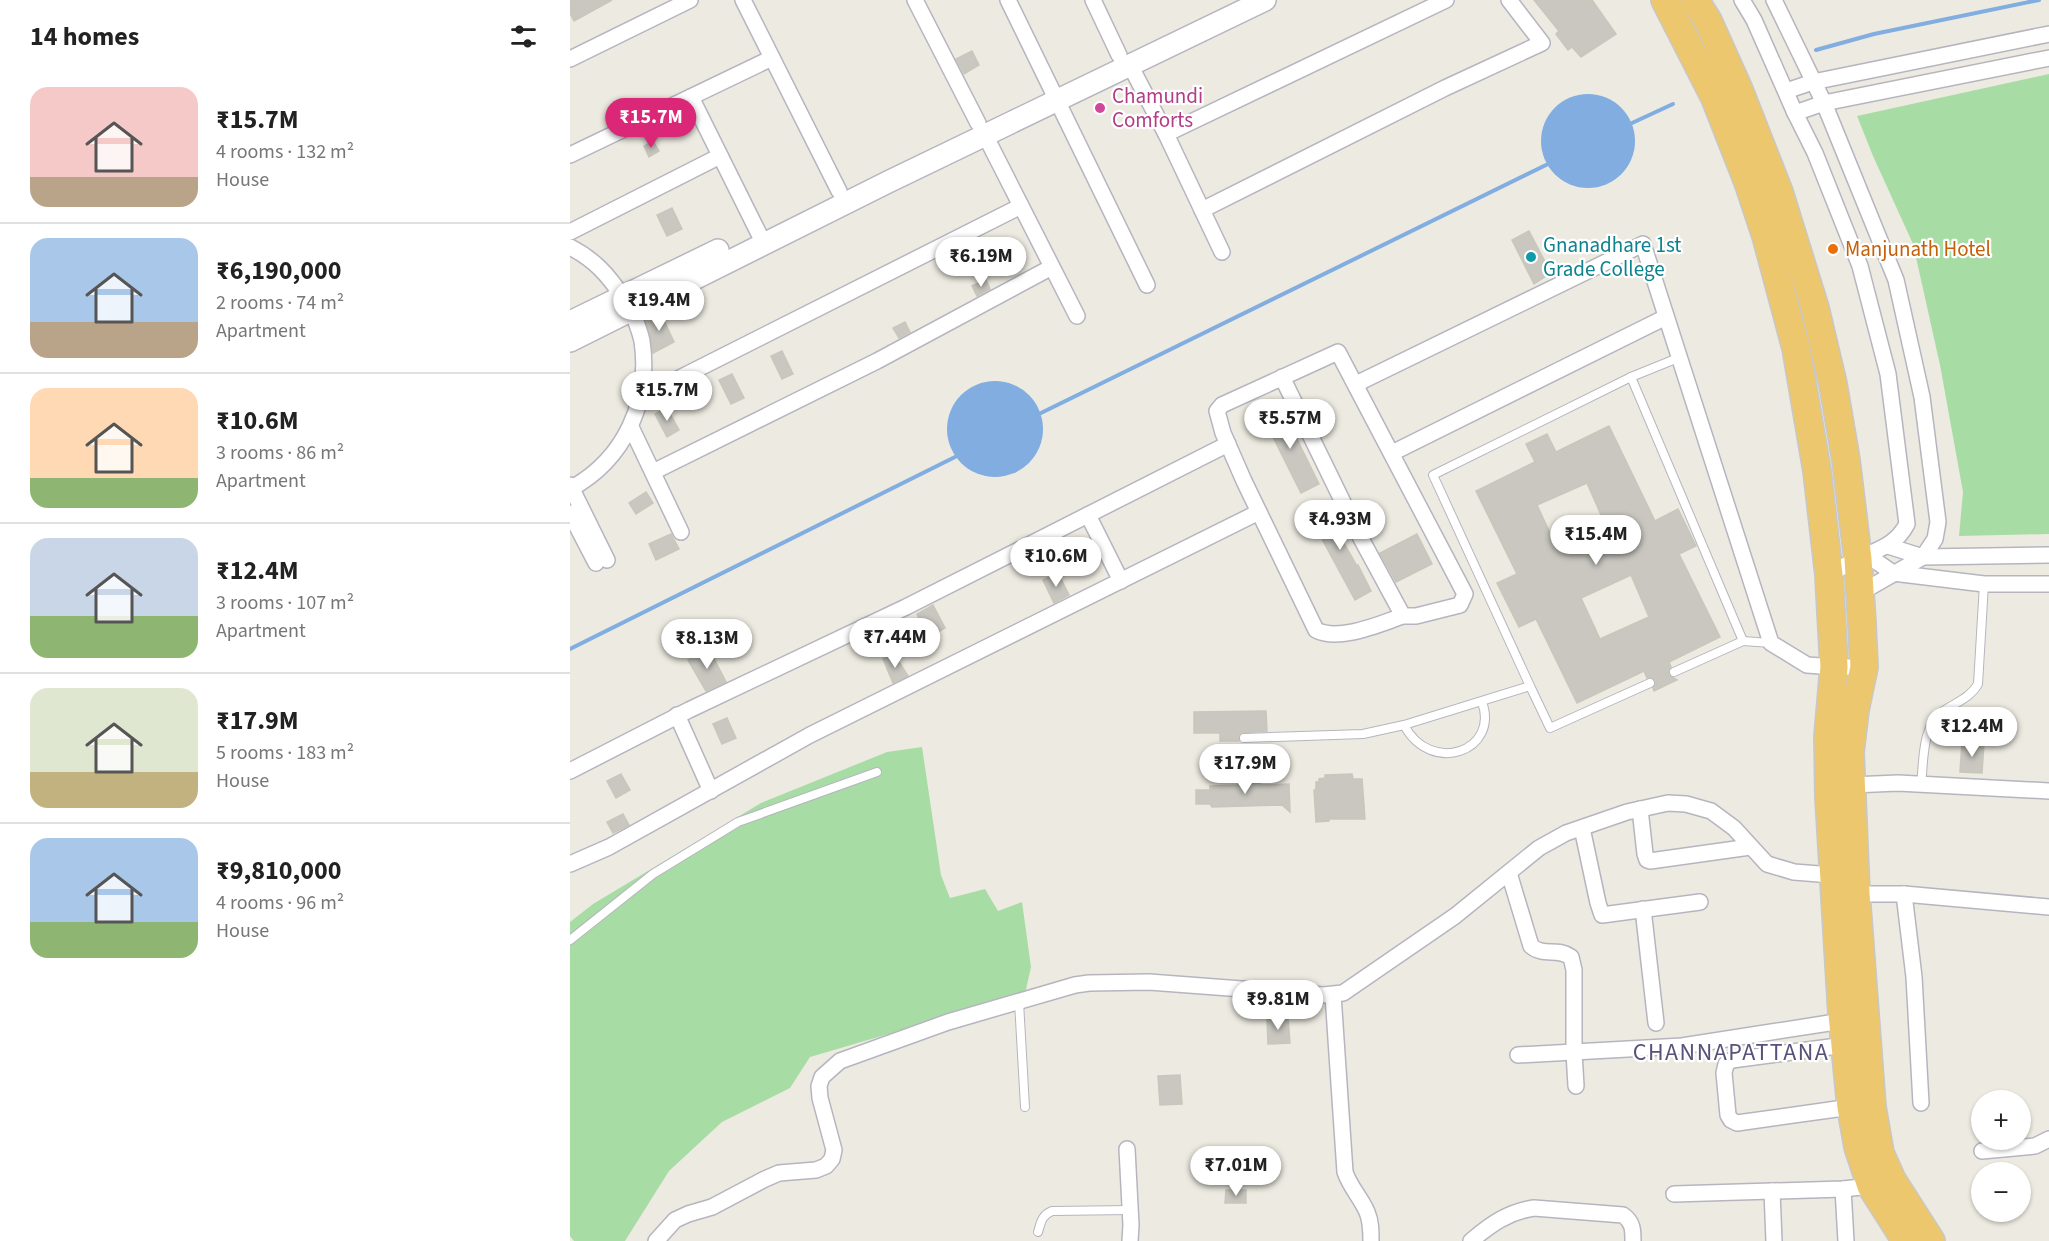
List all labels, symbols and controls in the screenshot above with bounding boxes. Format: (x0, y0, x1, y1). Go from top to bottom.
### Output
text: 14 homes (30, 18, 139, 55)
icon: filters (507, 20, 540, 53)
place label: Chamundi Comforts (1112, 81, 1203, 135)
pin: ₹15.7M (602, 98, 700, 149)
text: ₹15.7M (216, 101, 299, 138)
marker: Chamundi Comforts (1093, 101, 1107, 115)
text: ₹15.7M (619, 103, 683, 131)
icon: home (78, 111, 150, 183)
text: 4 rooms · 132 m² (216, 138, 354, 166)
text: House (216, 166, 269, 194)
place label: Gnanadhare 1st Grade College (1543, 230, 1681, 284)
place label: Manjunath Hotel (1845, 234, 1991, 264)
pin: ₹6.19M (932, 237, 1030, 288)
text: ₹6.19M (949, 242, 1013, 270)
marker: Manjunath Hotel (1826, 242, 1840, 256)
marker: Gnanadhare 1st Grade College (1524, 250, 1538, 264)
text: ₹6,190,000 (216, 252, 341, 289)
icon: home (78, 262, 150, 334)
pin: ₹19.4M (610, 281, 708, 332)
text: ₹19.4M (627, 286, 691, 314)
text: 2 rooms · 74 m² (216, 289, 344, 317)
text: Apartment (216, 317, 306, 345)
pin: ₹15.7M (618, 371, 716, 422)
text: ₹15.7M (635, 376, 699, 404)
pin: ₹5.57M (1241, 399, 1339, 450)
text: ₹10.6M (216, 402, 299, 439)
text: ₹5.57M (1258, 404, 1322, 432)
icon: home (78, 412, 150, 484)
text: 3 rooms · 86 m² (216, 439, 344, 467)
text: Apartment (216, 467, 306, 495)
pin: ₹4.93M (1291, 500, 1389, 551)
text: ₹4.93M (1308, 505, 1372, 533)
pin: ₹15.4M (1547, 515, 1645, 566)
text: ₹15.4M (1564, 520, 1628, 548)
pin: ₹10.6M (1007, 537, 1105, 588)
text: ₹10.6M (1024, 542, 1088, 570)
text: ₹12.4M (216, 552, 299, 589)
icon: home (78, 562, 150, 634)
text: 3 rooms · 107 m² (216, 589, 354, 617)
text: Apartment (216, 617, 306, 645)
pin: ₹7.44M (846, 618, 944, 669)
pin: ₹8.13M (658, 619, 756, 670)
text: ₹7.44M (863, 623, 927, 651)
text: ₹8.13M (675, 624, 739, 652)
text: ₹17.9M (216, 702, 299, 739)
pin: ₹12.4M (1923, 707, 2021, 758)
icon: home (78, 712, 150, 784)
text: ₹12.4M (1940, 712, 2004, 740)
text: 5 rooms · 183 m² (216, 739, 354, 767)
pin: ₹17.9M (1196, 744, 1294, 795)
text: ₹17.9M (1213, 749, 1277, 777)
text: House (216, 767, 269, 795)
text: ₹9,810,000 (216, 852, 341, 889)
icon: home (78, 862, 150, 934)
text: 4 rooms · 96 m² (216, 889, 344, 917)
text: House (216, 917, 269, 945)
pin: ₹9.81M (1229, 980, 1327, 1031)
text: ₹9.81M (1246, 985, 1310, 1013)
district label: CHANNAPATTANA (1633, 1035, 1829, 1070)
map controls (1971, 1090, 2031, 1222)
button: + (1971, 1090, 2031, 1150)
pin: ₹7.01M (1187, 1146, 1285, 1197)
text: ₹7.01M (1204, 1151, 1268, 1179)
button: − (1971, 1162, 2031, 1222)

